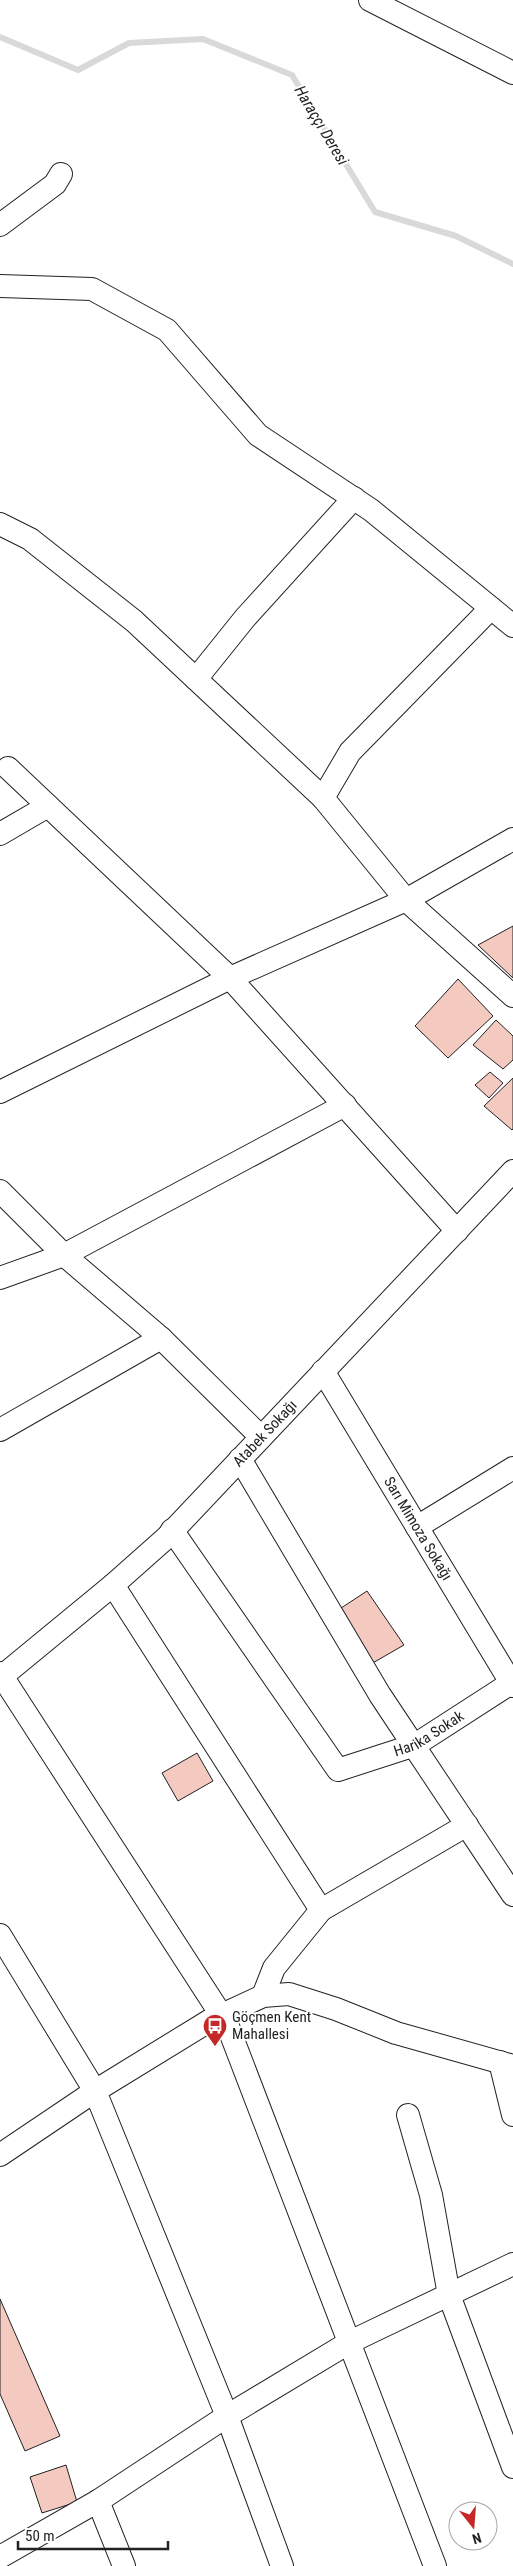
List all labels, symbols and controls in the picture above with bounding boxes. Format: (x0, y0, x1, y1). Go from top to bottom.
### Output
water label: Haraççı Deresi (290, 82, 353, 169)
street label: Atabek Sokağı (229, 1396, 301, 1471)
street label: Sarı Mimoza Sokağı (380, 1474, 456, 1584)
street label: Harika Sokak (392, 1707, 467, 1760)
place label: Göçmen Kent Mahallesi (232, 2008, 311, 2043)
bus stop icon: Göçmen Kent Mahallesi (202, 2013, 228, 2047)
north arrow (448, 2501, 498, 2551)
scale bar (18, 2518, 168, 2550)
text: 50 m (25, 2527, 55, 2545)
text: N (470, 2530, 483, 2547)

